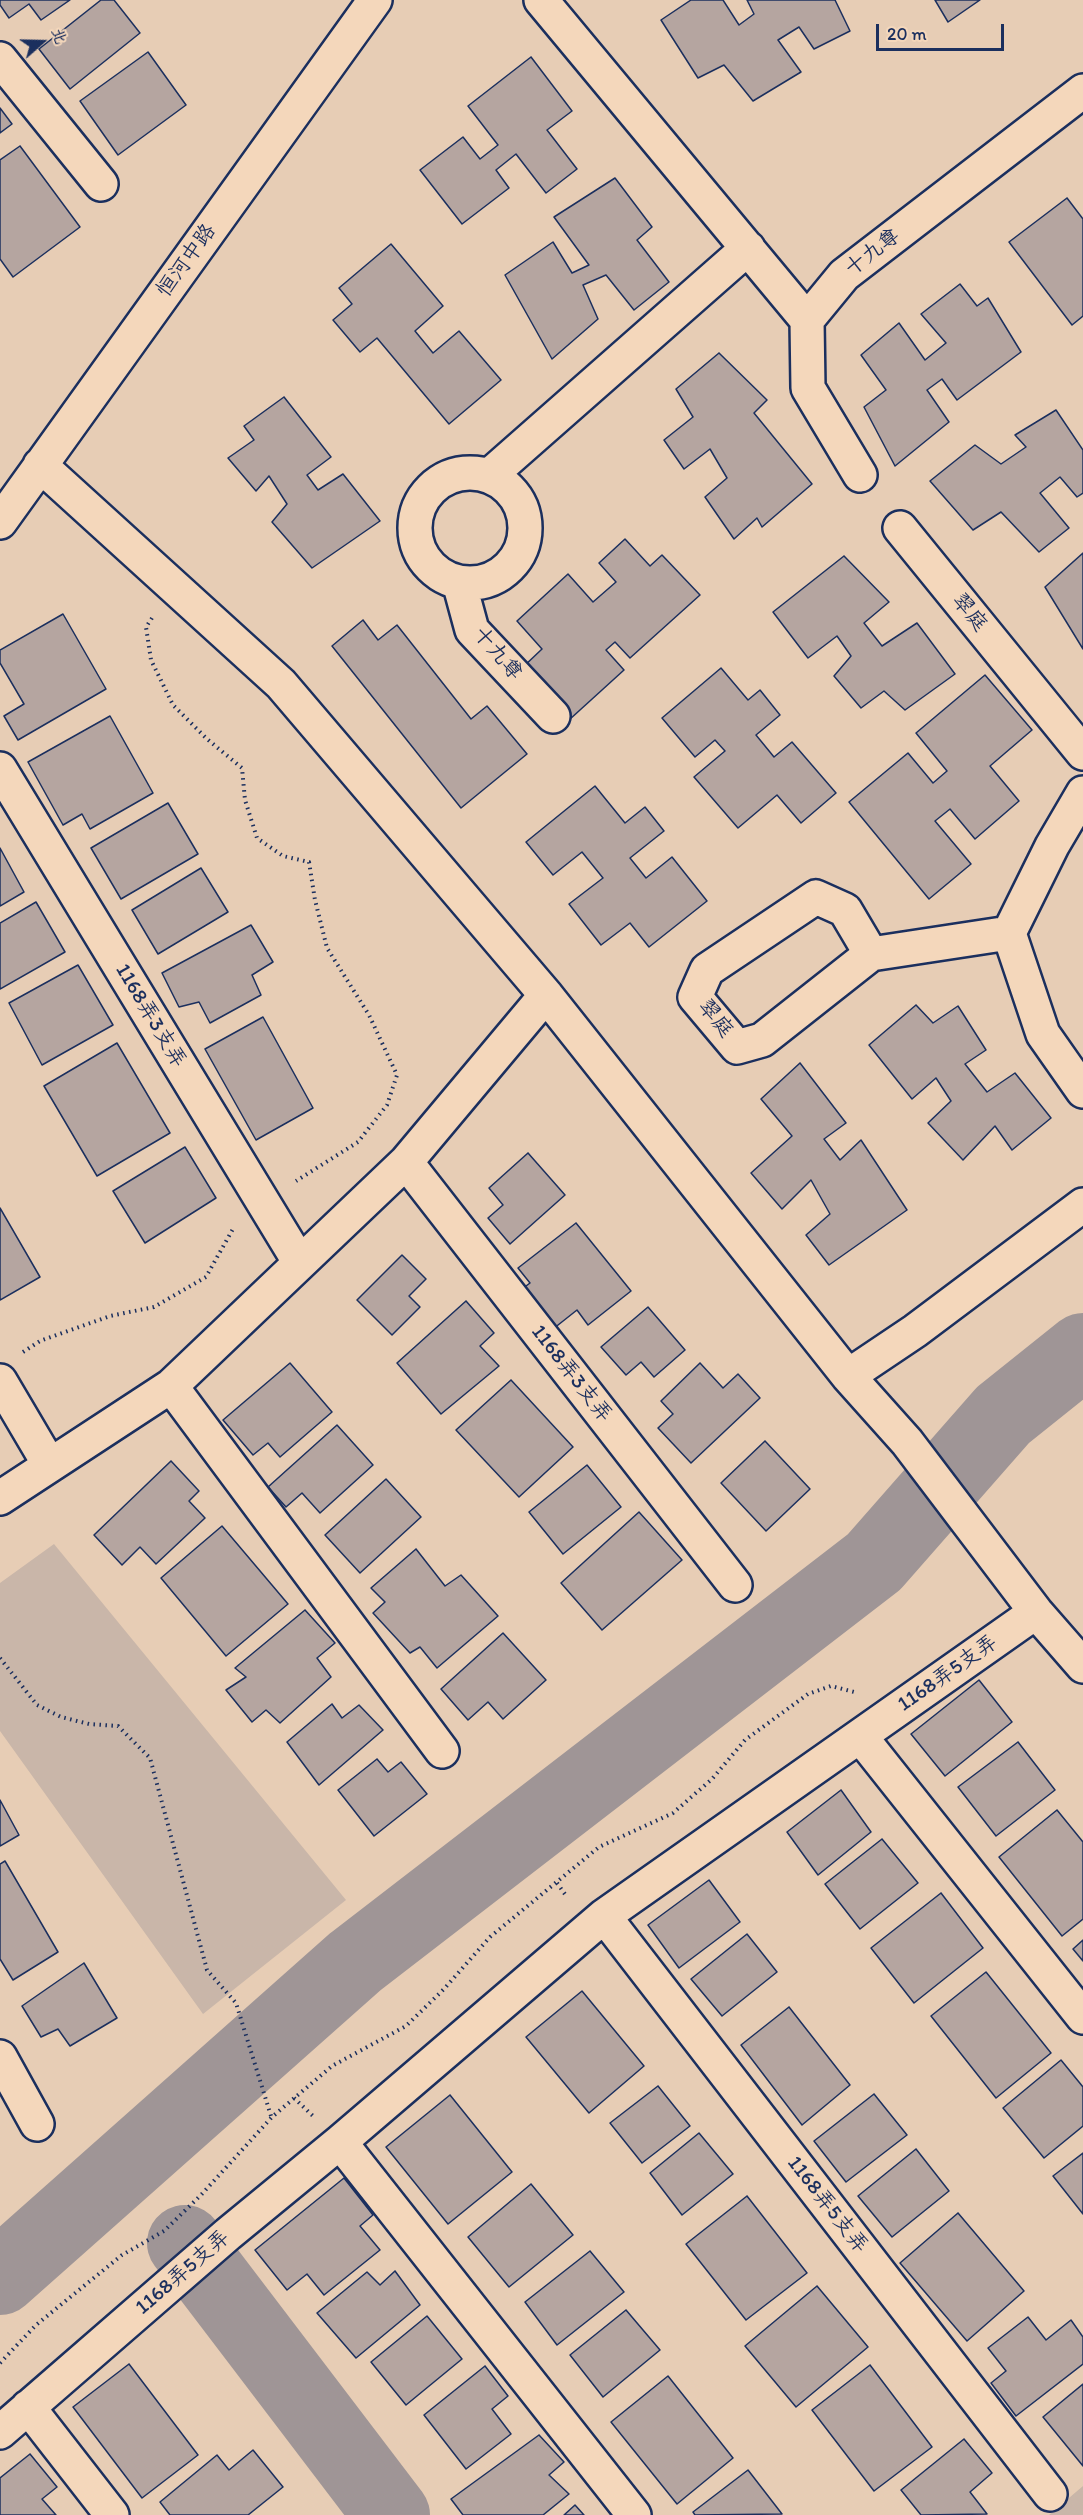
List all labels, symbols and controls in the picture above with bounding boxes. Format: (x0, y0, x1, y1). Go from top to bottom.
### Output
north arrow (12, 12, 72, 72)
scale bar (879, 12, 1006, 50)
text: 20 m (887, 23, 927, 45)
text: 北 (48, 25, 71, 46)
street label: 恒河中路 (152, 220, 222, 302)
street label: 十九尊 (840, 224, 906, 282)
street label: 翠庭 (946, 589, 992, 637)
street label: 十九尊 (467, 622, 527, 686)
street label: 1168弄3支弄 (109, 960, 191, 1072)
street label: 翠庭 (692, 995, 738, 1043)
street label: 1168弄3支弄 (525, 1320, 617, 1428)
street label: 1168弄5支弄 (893, 1630, 1003, 1718)
street label: 1168弄5支弄 (781, 2151, 873, 2259)
street label: 1168弄5支弄 (131, 2225, 235, 2321)

